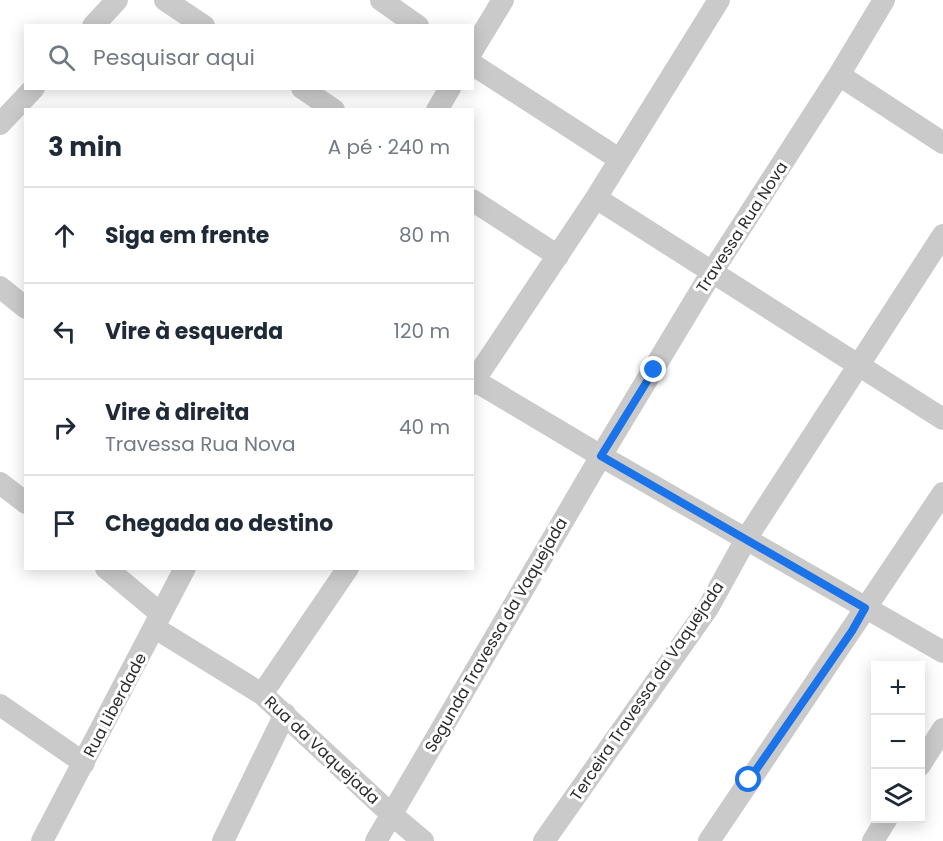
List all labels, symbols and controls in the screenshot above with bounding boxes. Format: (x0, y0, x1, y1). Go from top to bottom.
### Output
search box (24, 24, 474, 90)
icon: search (45, 41, 78, 74)
text: Pesquisar aqui (93, 42, 255, 73)
text: 3 min (48, 129, 122, 165)
text: A pé · 240 m (328, 133, 450, 161)
street label: Travessa Rua Nova (691, 157, 793, 297)
icon: ahead (48, 219, 81, 252)
text: Siga em frente (105, 220, 269, 251)
text: 80 m (399, 221, 450, 249)
icon: left (48, 315, 81, 348)
text: Vire à esquerda (105, 316, 283, 347)
text: 120 m (394, 317, 450, 345)
route end (640, 356, 666, 382)
text: Vire à direita (105, 397, 250, 428)
icon: right (48, 411, 81, 444)
text: 40 m (399, 413, 450, 441)
text: Travessa Rua Nova (105, 430, 296, 458)
icon: arrive (48, 507, 81, 540)
text: Chegada ao destino (105, 508, 333, 539)
street label: Segunda Travessa da Vaquejada (419, 513, 573, 757)
street label: Terceira Travessa da Vaquejada (565, 577, 729, 805)
street label: Rua Liberdade (78, 649, 152, 761)
map controls (871, 661, 925, 823)
button: + (871, 661, 925, 715)
street label: Rua da Vaquejada (259, 690, 385, 810)
button: − (871, 715, 925, 769)
route start (735, 766, 761, 792)
button: layers (871, 769, 925, 823)

